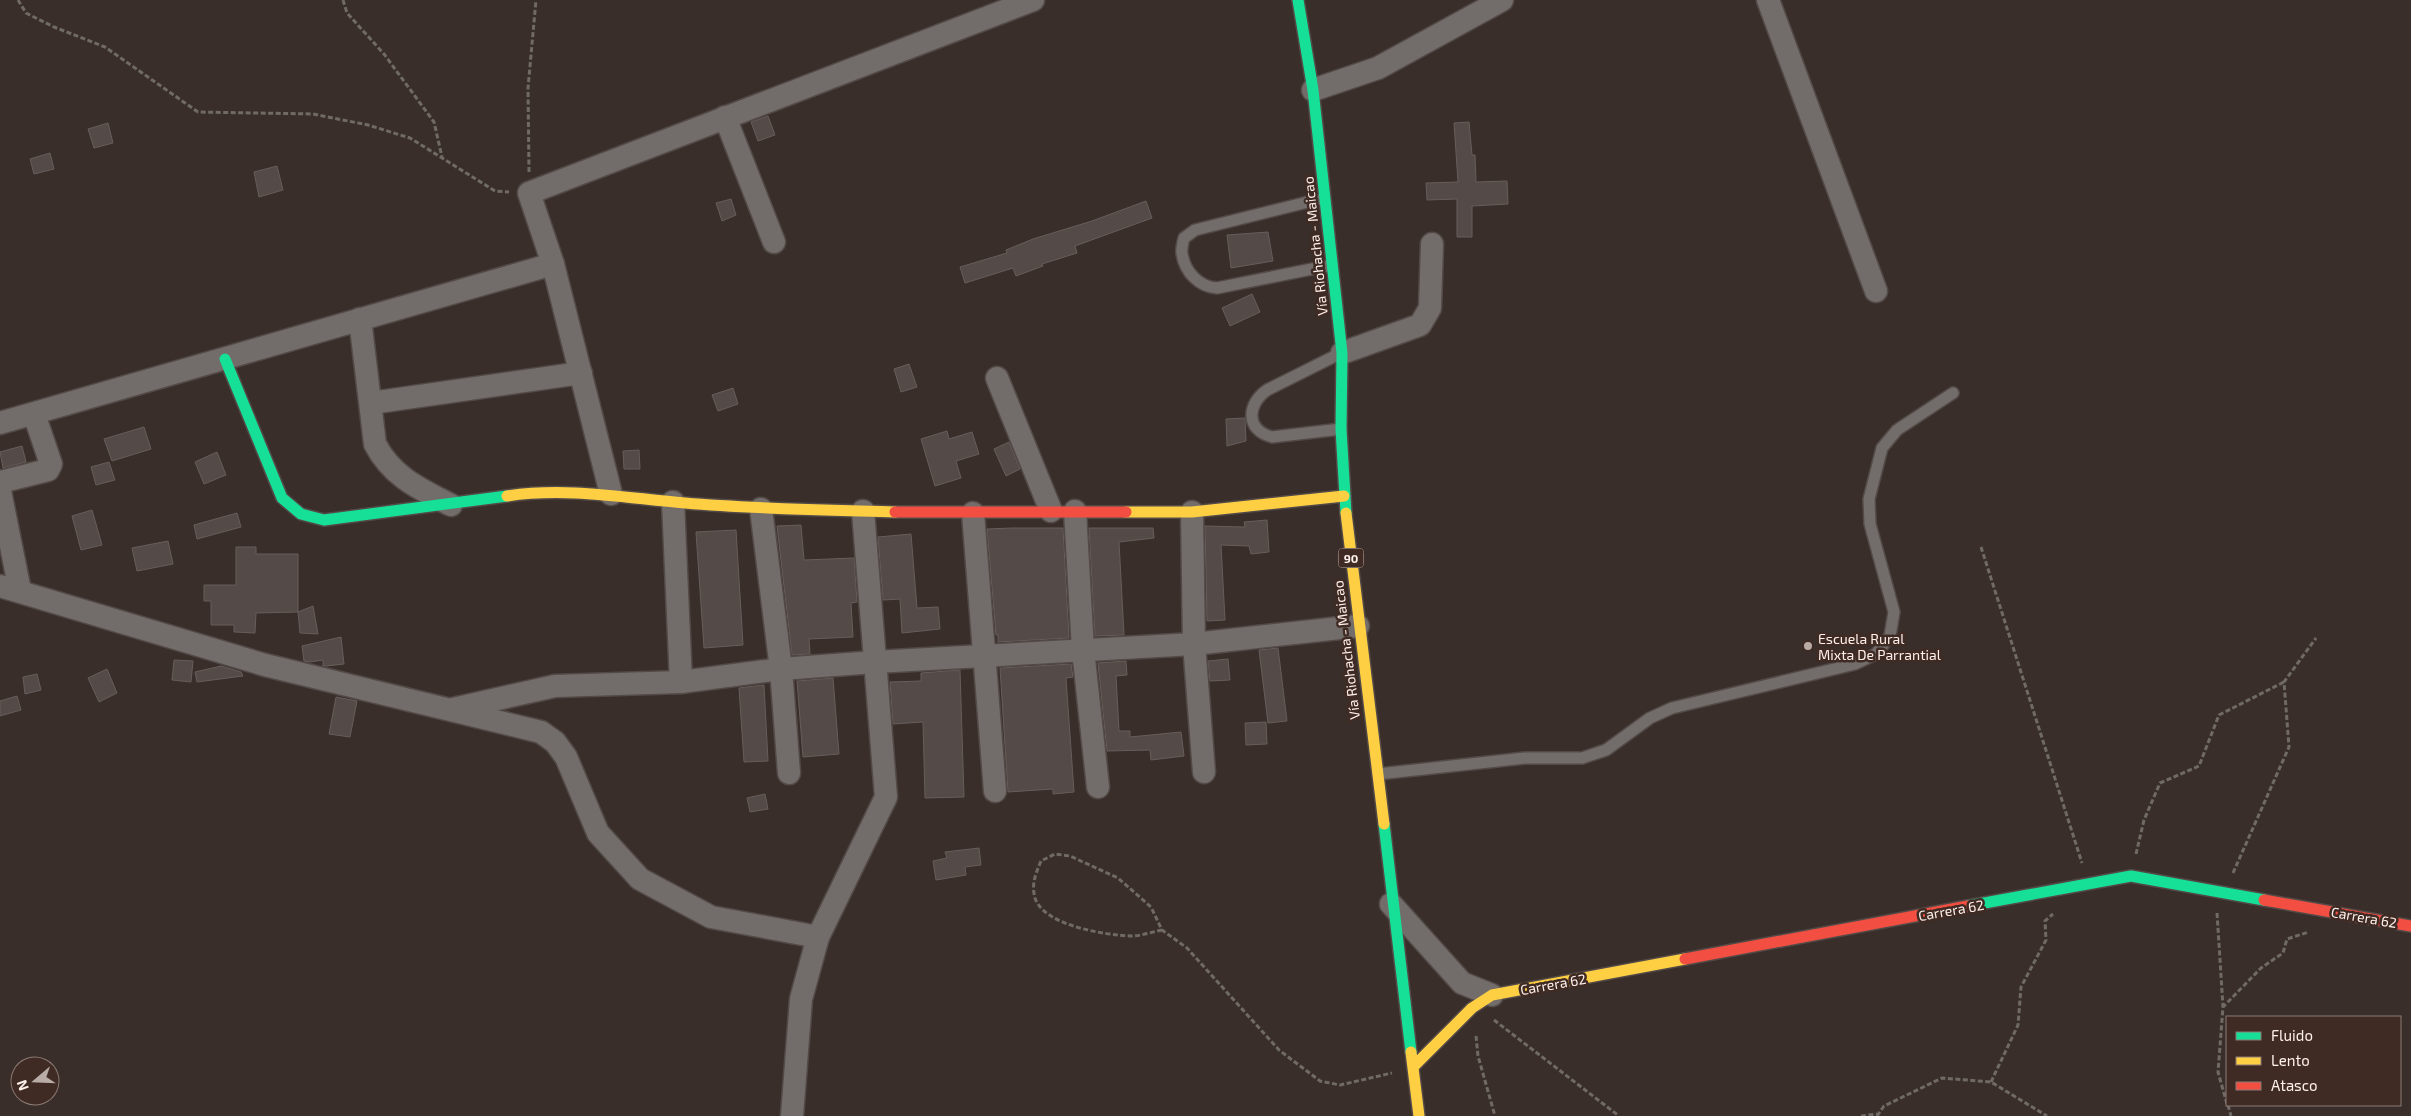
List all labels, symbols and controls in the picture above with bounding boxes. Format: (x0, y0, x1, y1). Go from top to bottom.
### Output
street label: Vía Riohacha - Maicao (1299, 176, 1331, 316)
road number: 90 (1338, 548, 1364, 568)
street label: Vía Riohacha - Maicao (1329, 580, 1363, 720)
place label: Escuela Rural Mixta De Parrantial (1818, 630, 1942, 663)
marker: Escuela Rural Mixta De Parrantial (1802, 640, 1814, 652)
street label: Carrera 62 (1917, 896, 1985, 924)
street label: Carrera 62 (2330, 903, 2398, 931)
street label: Carrera 62 (1519, 970, 1587, 998)
legend (2226, 1016, 2401, 1106)
text: Fluido (2271, 1026, 2313, 1044)
text: Lento (2271, 1051, 2310, 1069)
north arrow (10, 1056, 60, 1106)
text: Atasco (2271, 1076, 2317, 1094)
text: N (13, 1078, 32, 1093)

